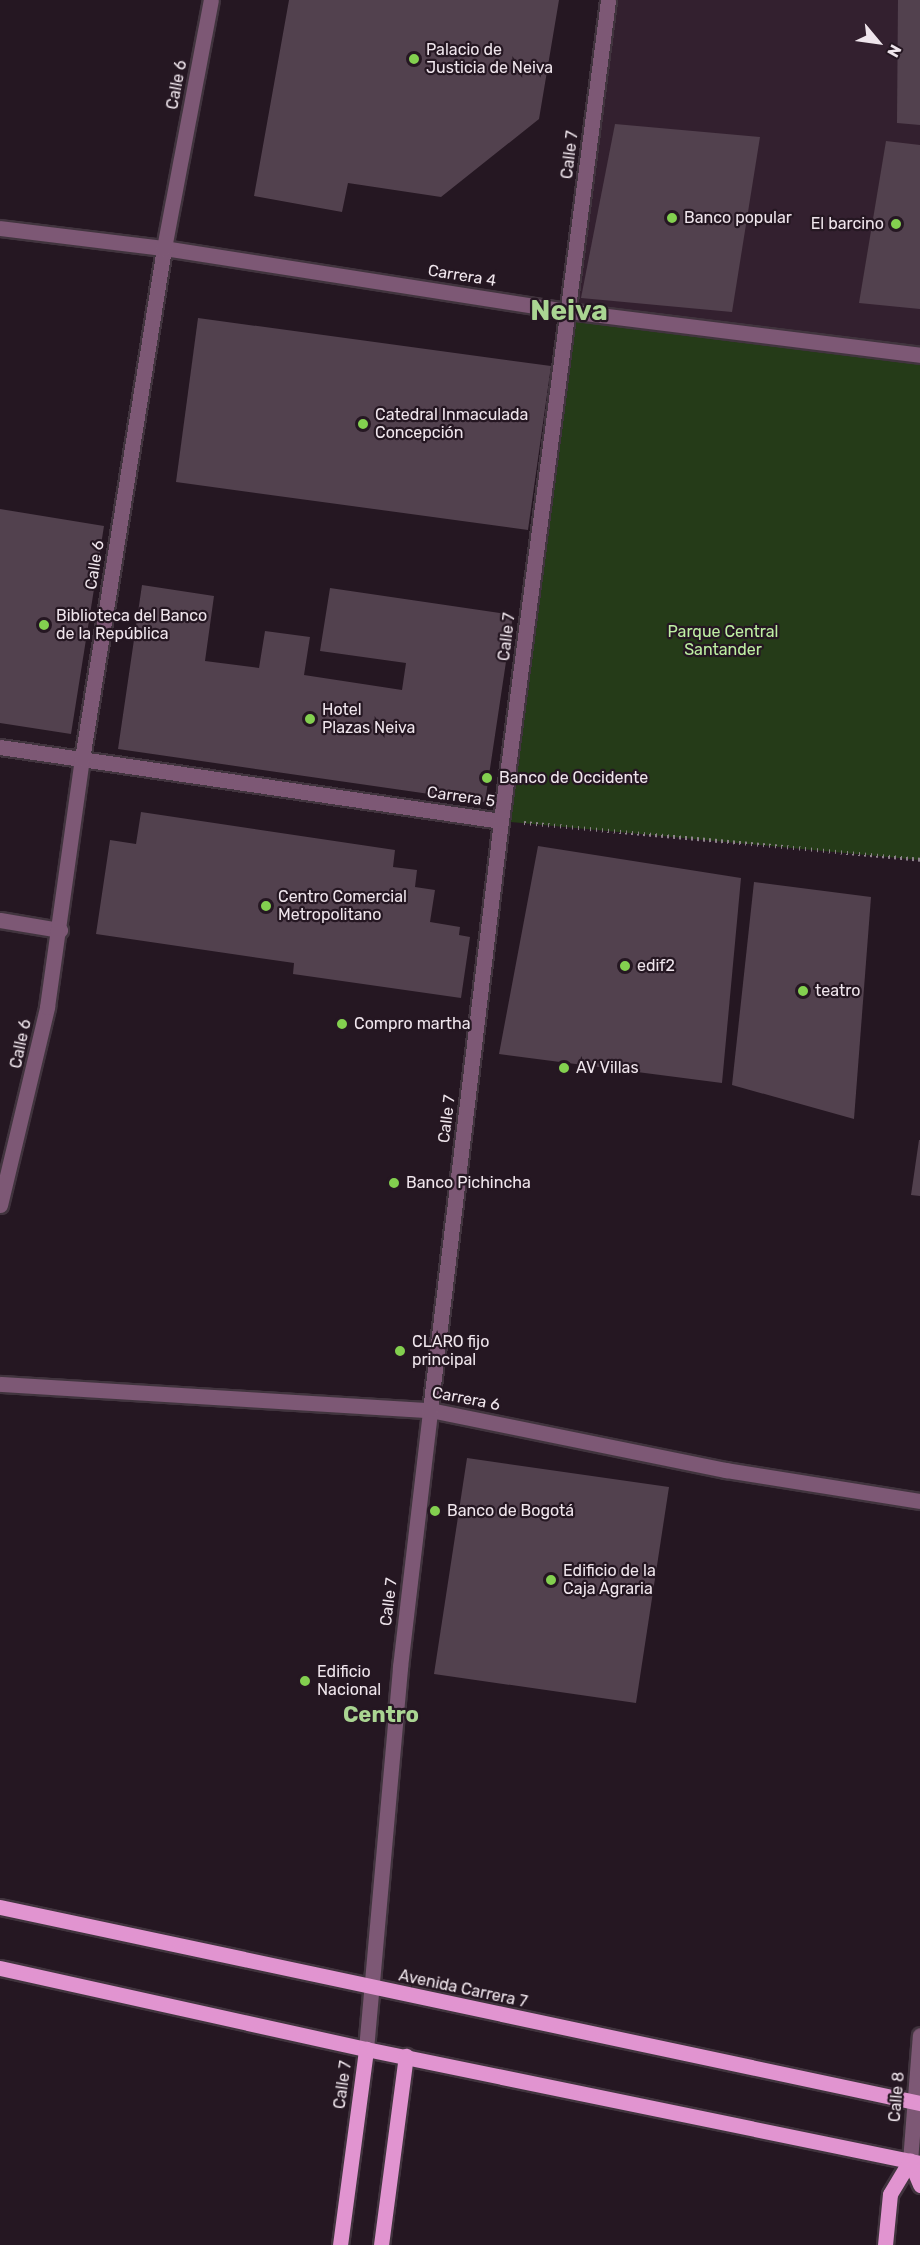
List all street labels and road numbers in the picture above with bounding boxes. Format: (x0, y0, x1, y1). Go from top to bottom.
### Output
street label: Calle 6 (163, 59, 191, 111)
street label: Calle 7 (558, 130, 582, 180)
street label: Carrera 4 (426, 261, 498, 291)
street label: Calle 6 (82, 539, 108, 591)
street label: Calle 7 (495, 612, 519, 662)
street label: Carrera 5 (426, 783, 496, 811)
street label: Calle 6 (6, 1018, 36, 1070)
street label: Calle 7 (435, 1094, 459, 1144)
street label: Carrera 6 (430, 1383, 502, 1415)
street label: Calle 7 (377, 1577, 401, 1627)
street label: Avenida Carrera 7 (397, 1966, 529, 2012)
street label: Calle 7 (330, 2060, 356, 2110)
street label: Calle 8 (885, 2071, 909, 2123)

